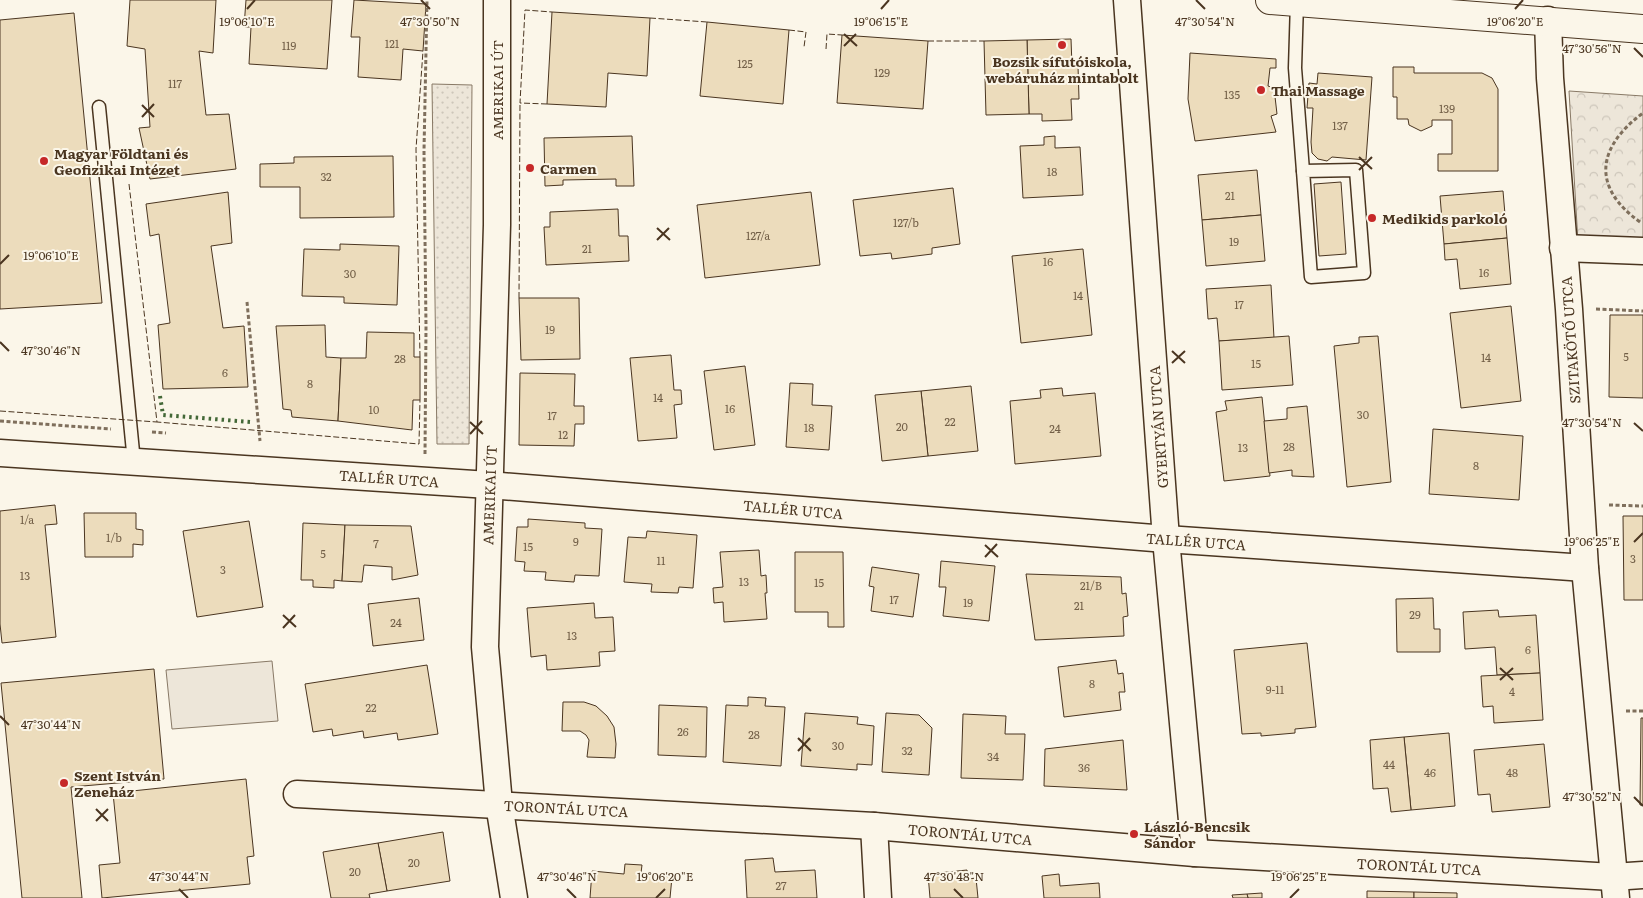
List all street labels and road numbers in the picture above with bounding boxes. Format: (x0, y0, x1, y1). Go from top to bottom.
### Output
street label: AMERIKAI ÚT (487, 40, 507, 140)
street label: SZITAKÖTŐ UTCA (1556, 275, 1584, 404)
street label: GYERTYÁN UTCA (1144, 364, 1172, 489)
street label: AMERIKAI ÚT (477, 445, 501, 545)
street label: TALLÉR UTCA (338, 465, 440, 492)
street label: TALLÉR UTCA (742, 495, 845, 523)
street label: TALLÉR UTCA (1145, 528, 1247, 555)
street label: TORONTÁL UTCA (503, 795, 630, 821)
street label: TORONTÁL UTCA (907, 819, 1034, 849)
street label: TORONTÁL UTCA (1356, 853, 1483, 879)

